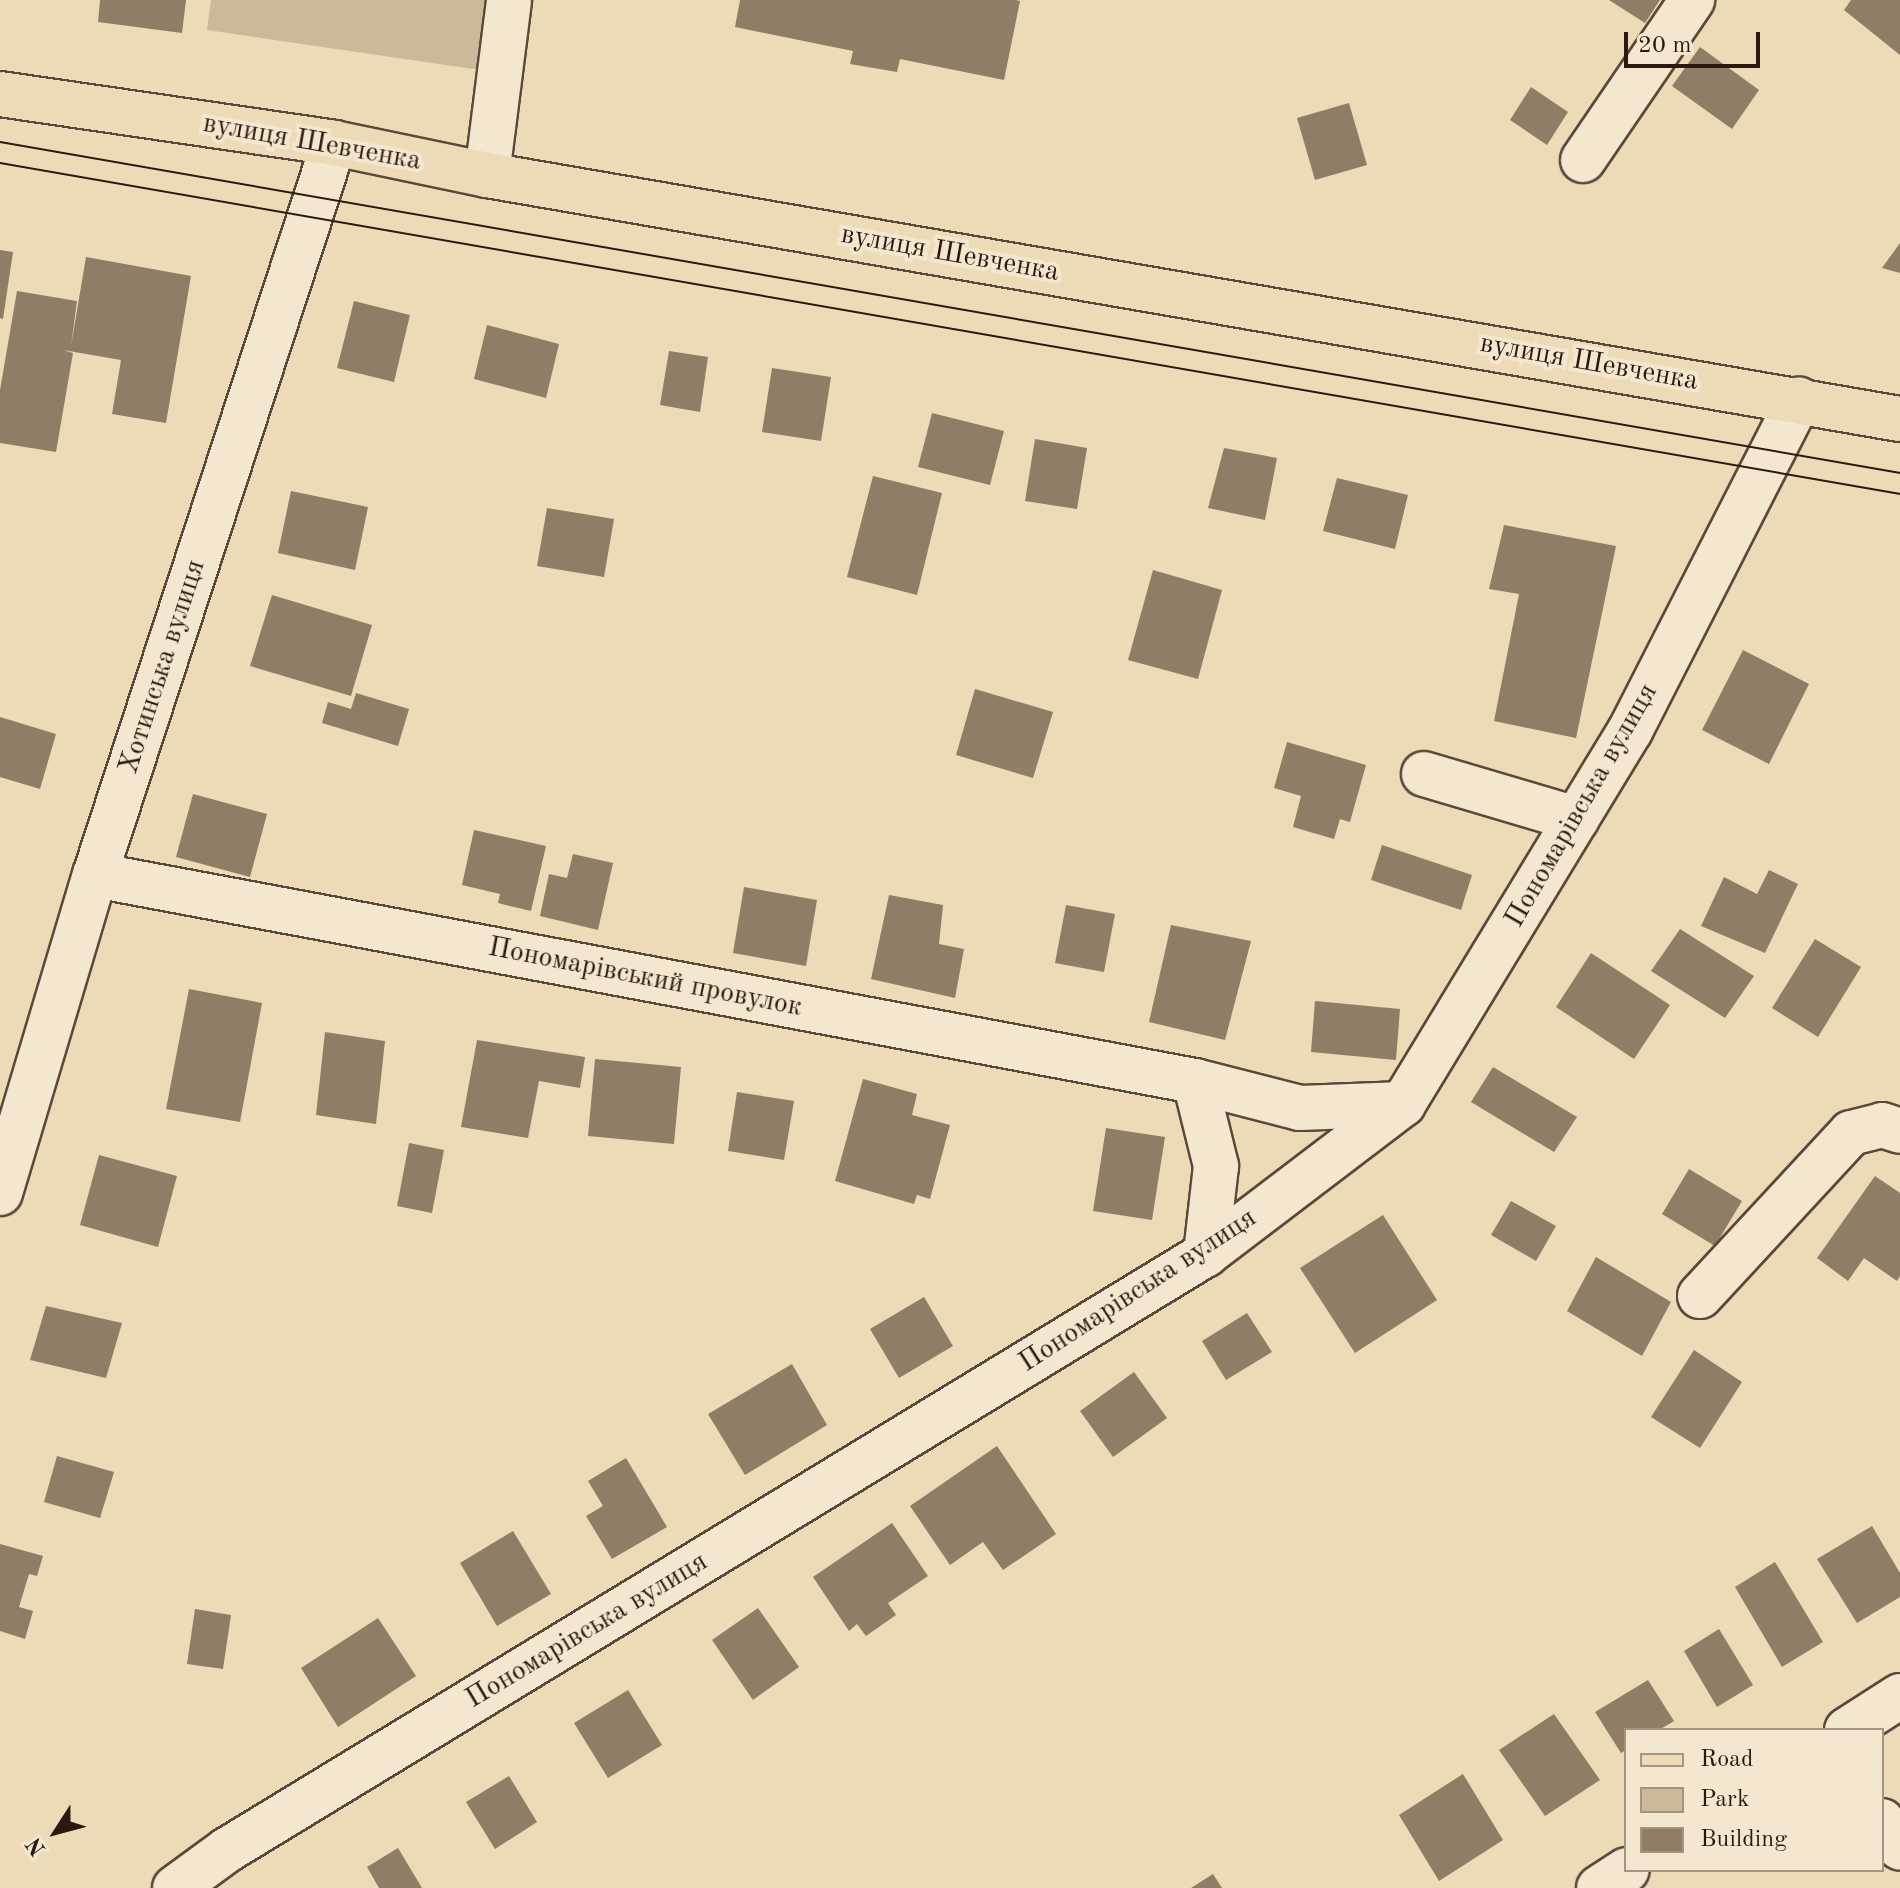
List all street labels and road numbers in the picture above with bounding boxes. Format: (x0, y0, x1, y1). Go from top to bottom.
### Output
street label: вулиця Шевченка (200, 107, 424, 179)
street label: вулиця Шевченка (838, 218, 1062, 290)
street label: вулиця Шевченка (1477, 327, 1701, 399)
street label: Хотинська вулиця (113, 556, 213, 778)
street label: Пономарівська вулиця (1498, 678, 1666, 934)
street label: Пономарівський провулок (485, 931, 805, 1025)
street label: Пономарівська вулиця (1013, 1202, 1263, 1380)
street label: Пономарівська вулиця (460, 1546, 714, 1716)

